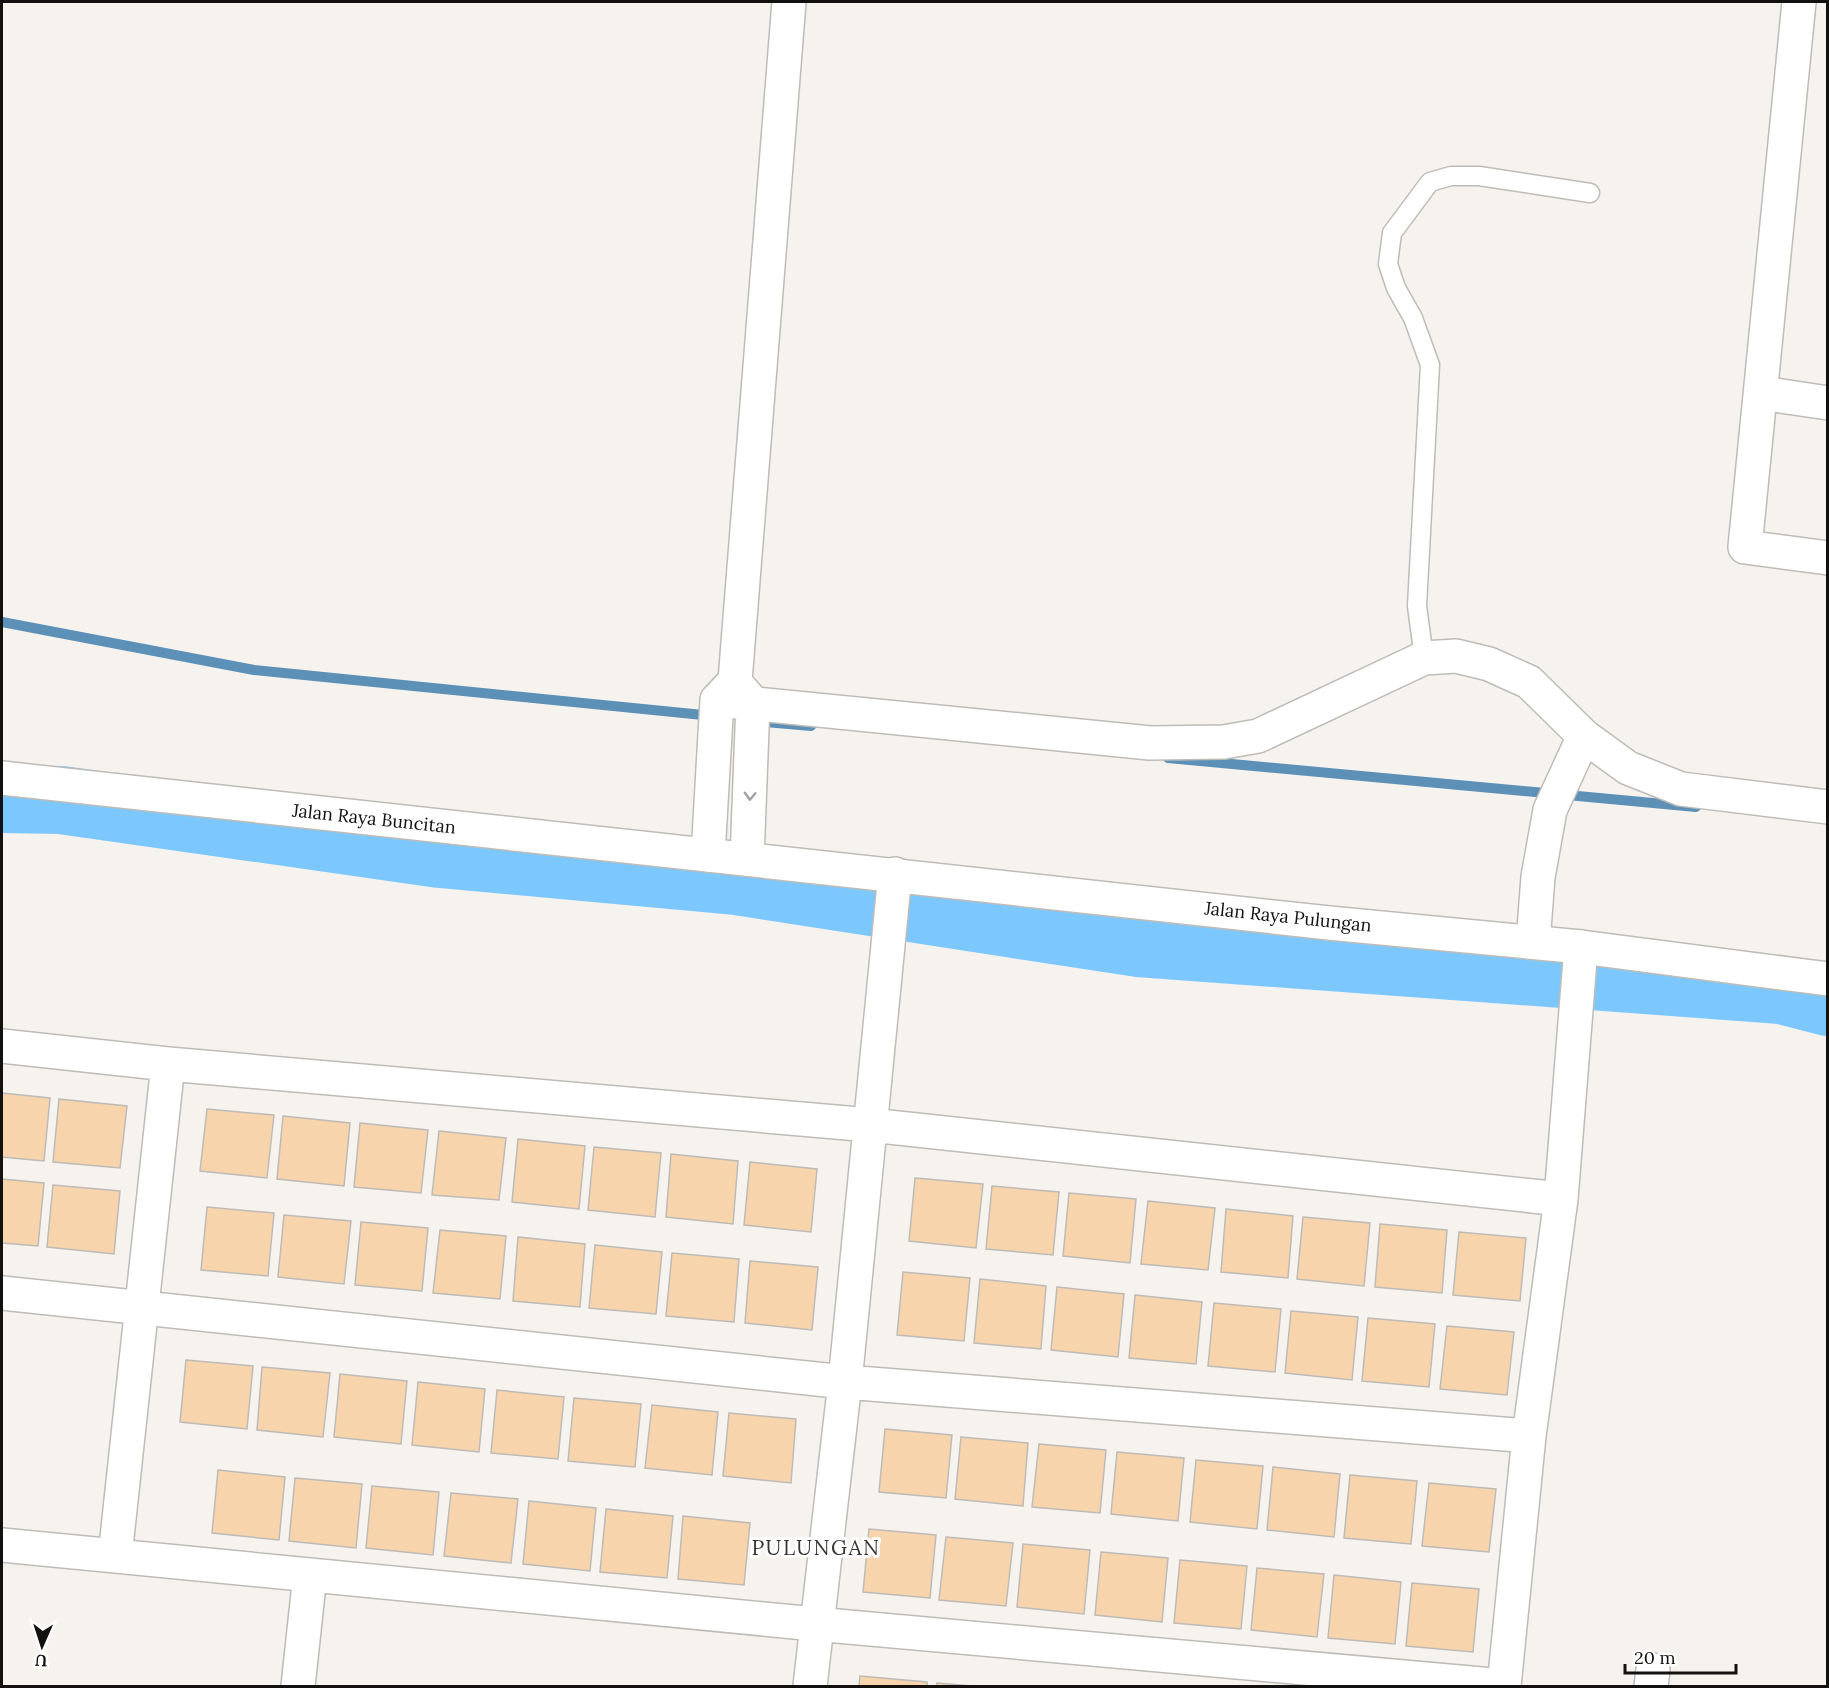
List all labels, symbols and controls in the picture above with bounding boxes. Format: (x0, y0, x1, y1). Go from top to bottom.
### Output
one-way arrow (743, 791, 756, 800)
street label: Jalan Raya Buncitan (290, 798, 457, 839)
street label: Jalan Raya Pulungan (1202, 896, 1373, 937)
district label: PULUNGAN (751, 1534, 881, 1561)
north arrow (12, 1616, 72, 1676)
scale bar (1625, 1637, 1736, 1675)
text: 20 m (1634, 1646, 1676, 1669)
text: U (35, 1651, 48, 1671)

